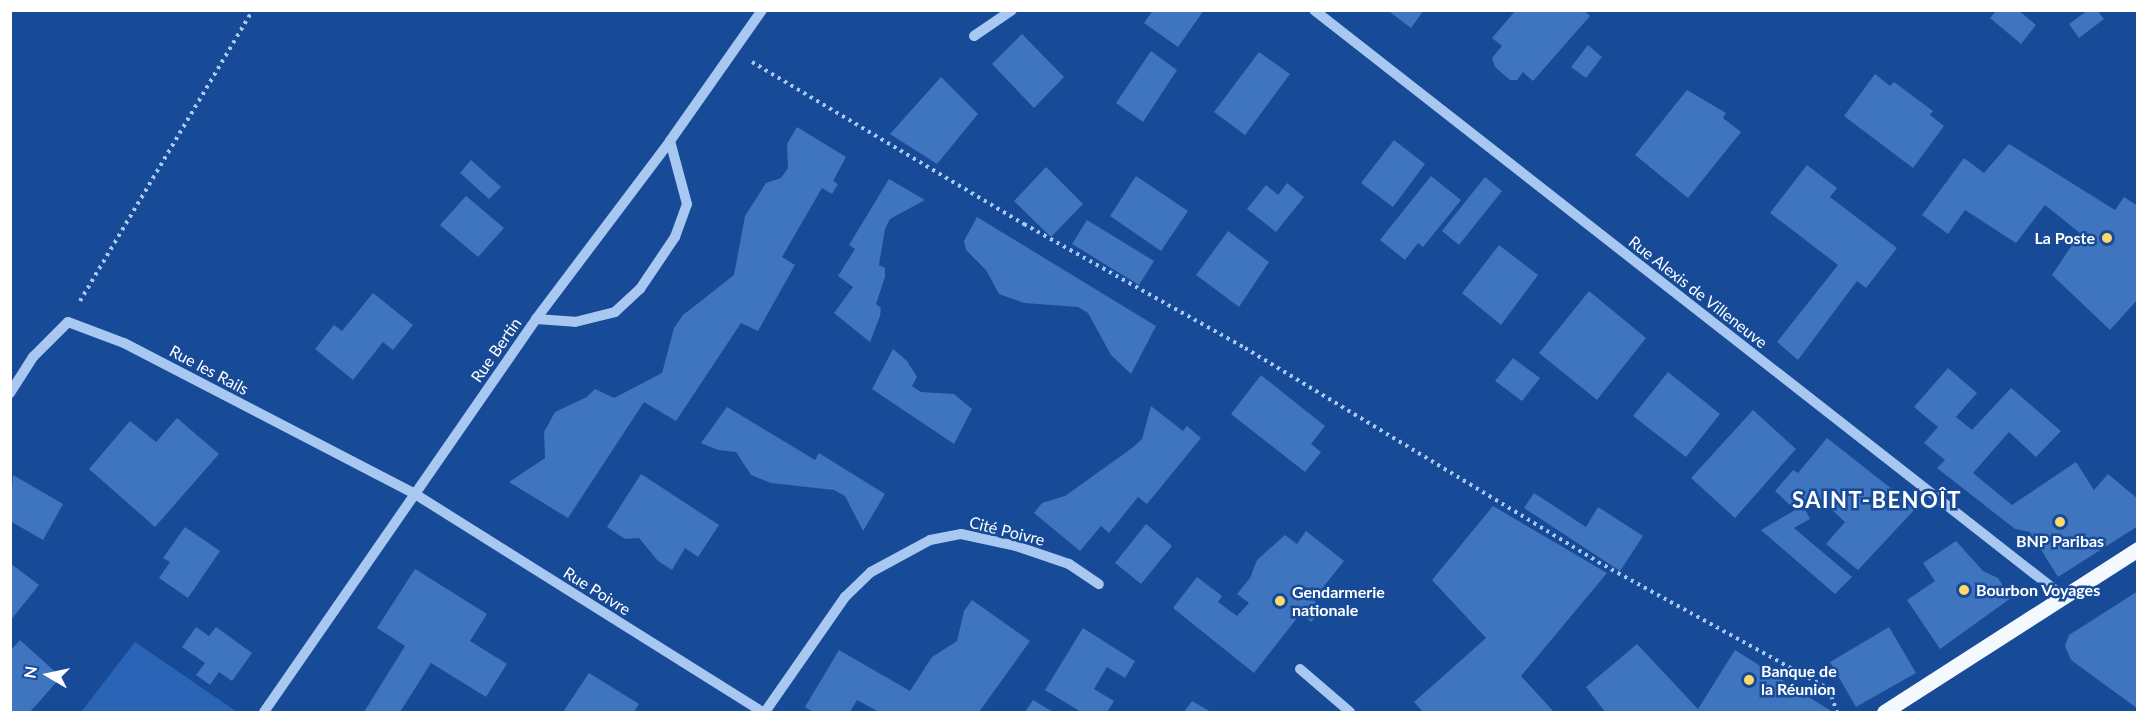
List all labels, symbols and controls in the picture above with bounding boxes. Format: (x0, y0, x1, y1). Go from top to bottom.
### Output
place label: La Poste (2034, 228, 2095, 248)
marker: La Poste (2100, 231, 2114, 245)
street label: Rue Alexis de Villeneuve (1624, 232, 1772, 352)
street label: Rue Bertin (467, 314, 525, 386)
street label: Rue les Rails (166, 341, 252, 399)
district label: SAINT-BENOÎT (1792, 487, 1962, 513)
street label: Cité Poivre (967, 512, 1047, 550)
marker: BNP Paribas (2053, 515, 2067, 529)
place label: BNP Paribas (2016, 531, 2104, 551)
street label: Rue Poivre (560, 563, 634, 619)
place label: Bourbon Voyages (1976, 580, 2101, 600)
place label: Gendarmerie nationale (1292, 582, 1385, 620)
marker: Bourbon Voyages (1957, 583, 1971, 597)
marker: Gendarmerie nationale (1273, 594, 1287, 608)
north arrow (18, 645, 78, 705)
place label: Banque de la Réunion (1761, 661, 1837, 699)
text: N (19, 665, 40, 680)
marker: Banque de la Réunion (1742, 673, 1756, 687)

